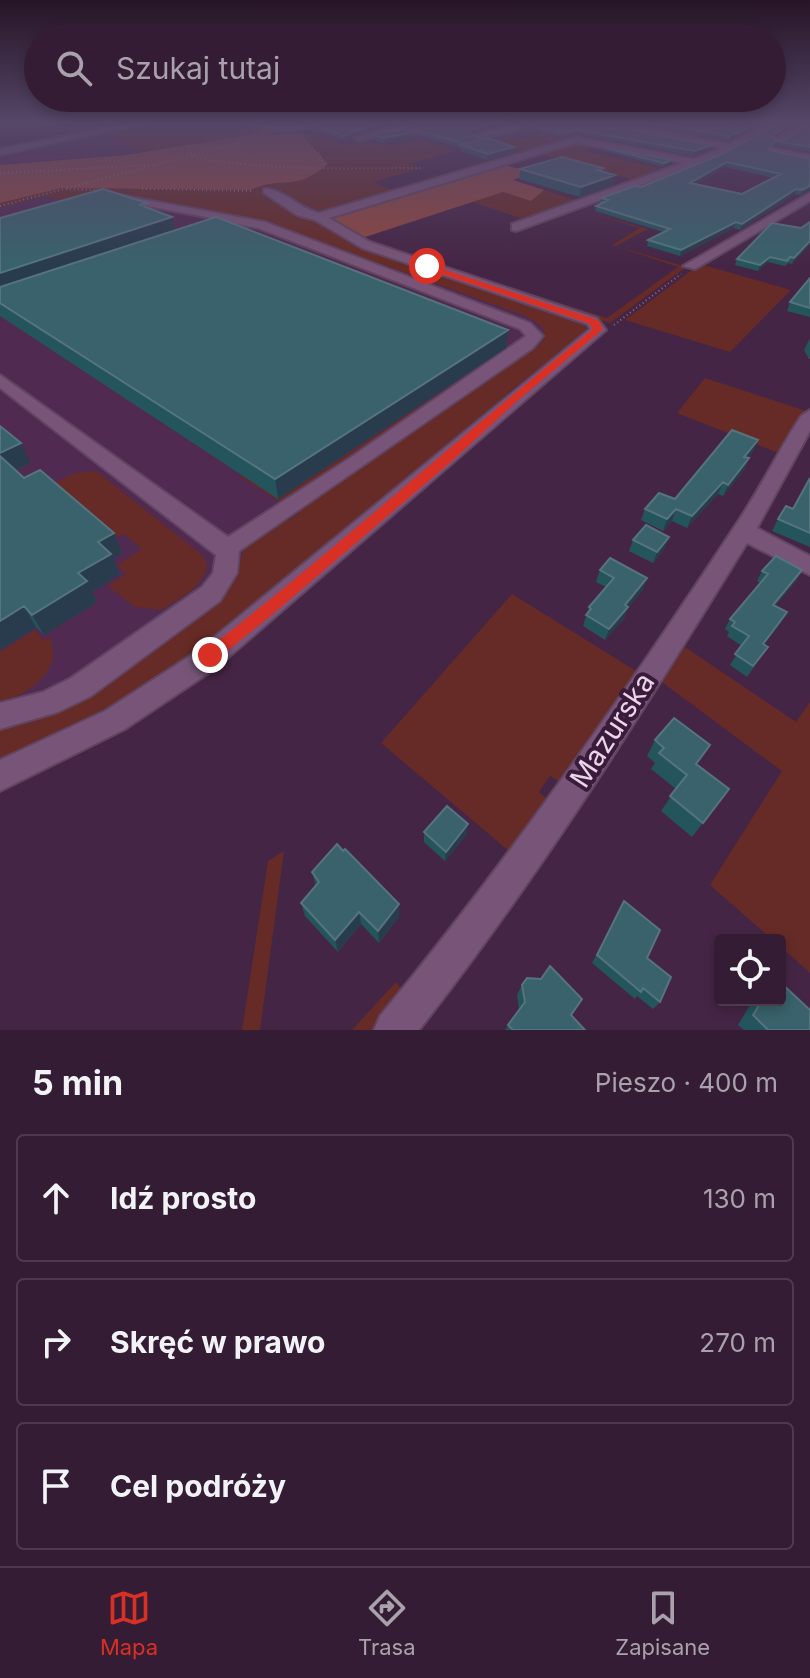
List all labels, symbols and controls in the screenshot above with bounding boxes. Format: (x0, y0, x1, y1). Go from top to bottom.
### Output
search box (24, 24, 786, 112)
icon: search (52, 46, 96, 90)
text: Szukaj tutaj (116, 50, 280, 86)
route start (409, 248, 445, 284)
route end (192, 637, 228, 673)
street label: Mazurska (562, 666, 662, 794)
map controls (714, 934, 786, 1006)
button: locate (714, 934, 786, 1006)
text: 5 min (32, 1062, 123, 1103)
text: Pieszo · 400 m (595, 1067, 778, 1098)
icon: ahead (34, 1176, 78, 1220)
text: Idź prosto (110, 1180, 256, 1216)
text: 130 m (703, 1183, 776, 1214)
icon: right (34, 1320, 78, 1364)
text: Skręć w prawo (110, 1324, 325, 1360)
text: 270 m (699, 1327, 776, 1358)
icon: arrive (34, 1464, 78, 1508)
text: Cel podróży (110, 1468, 286, 1504)
tab: Mapa (100, 1586, 158, 1660)
tab: Trasa (358, 1586, 416, 1660)
tab: Zapisane (615, 1586, 710, 1660)

